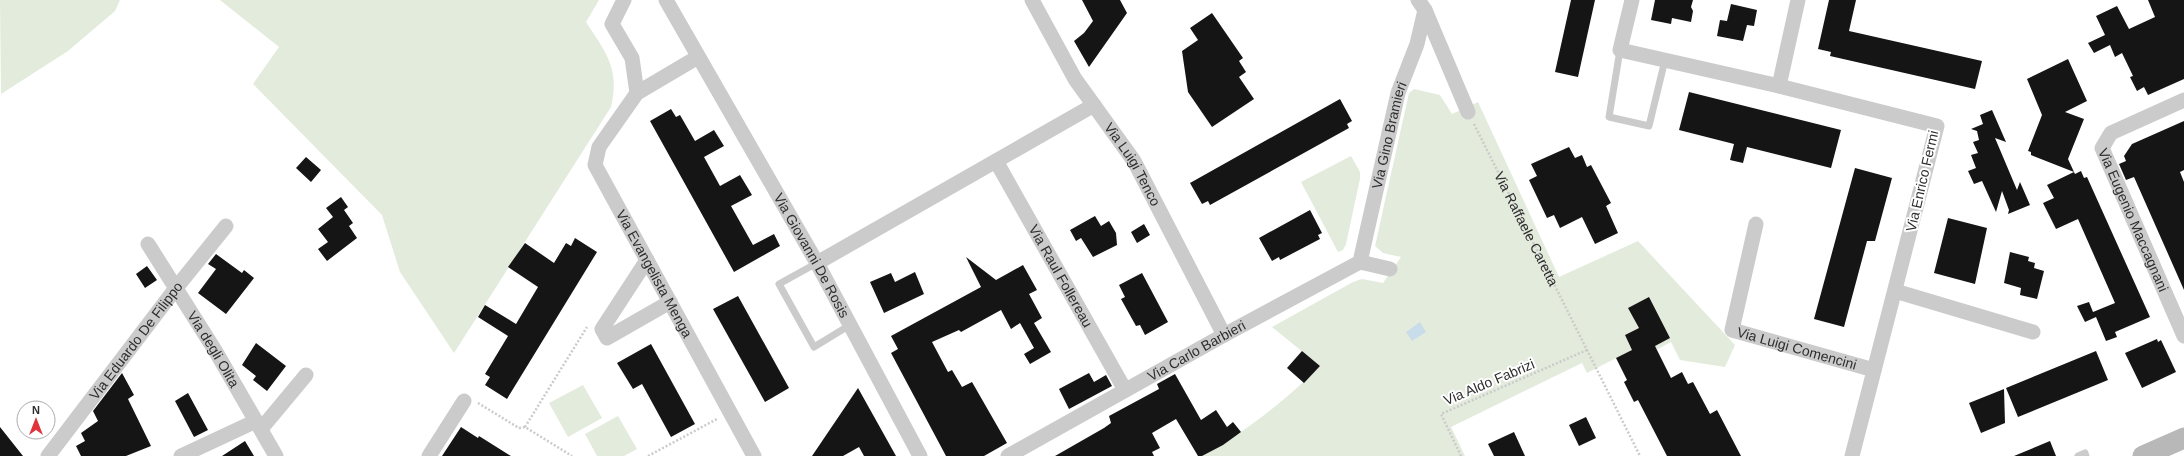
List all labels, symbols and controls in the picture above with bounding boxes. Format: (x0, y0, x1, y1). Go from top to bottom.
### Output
street label: Via Gino Bramieri (1369, 79, 1410, 190)
street label: Via Luigi Tenco (1101, 120, 1164, 209)
street label: Via Enrico Fermi (1903, 129, 1941, 233)
street label: Via Eugenio Maccagnani (2095, 146, 2172, 294)
street label: Via Raffaele Caretta (1491, 169, 1562, 289)
street label: Via Giovanni De Rosis (771, 190, 853, 320)
street label: Via Evangelista Menga (613, 207, 696, 340)
street label: Via Raul Follereau (1026, 222, 1096, 330)
street label: Via Eduardo De Filippo (86, 278, 186, 403)
street label: Via degli Olita (184, 308, 243, 390)
street label: Via Carlo Barbieri (1145, 317, 1248, 384)
street label: Via Luigi Comencini (1735, 324, 1858, 373)
street label: Via Aldo Fabrizi (1441, 356, 1537, 408)
north arrow (16, 400, 56, 440)
text: N (32, 404, 40, 416)

